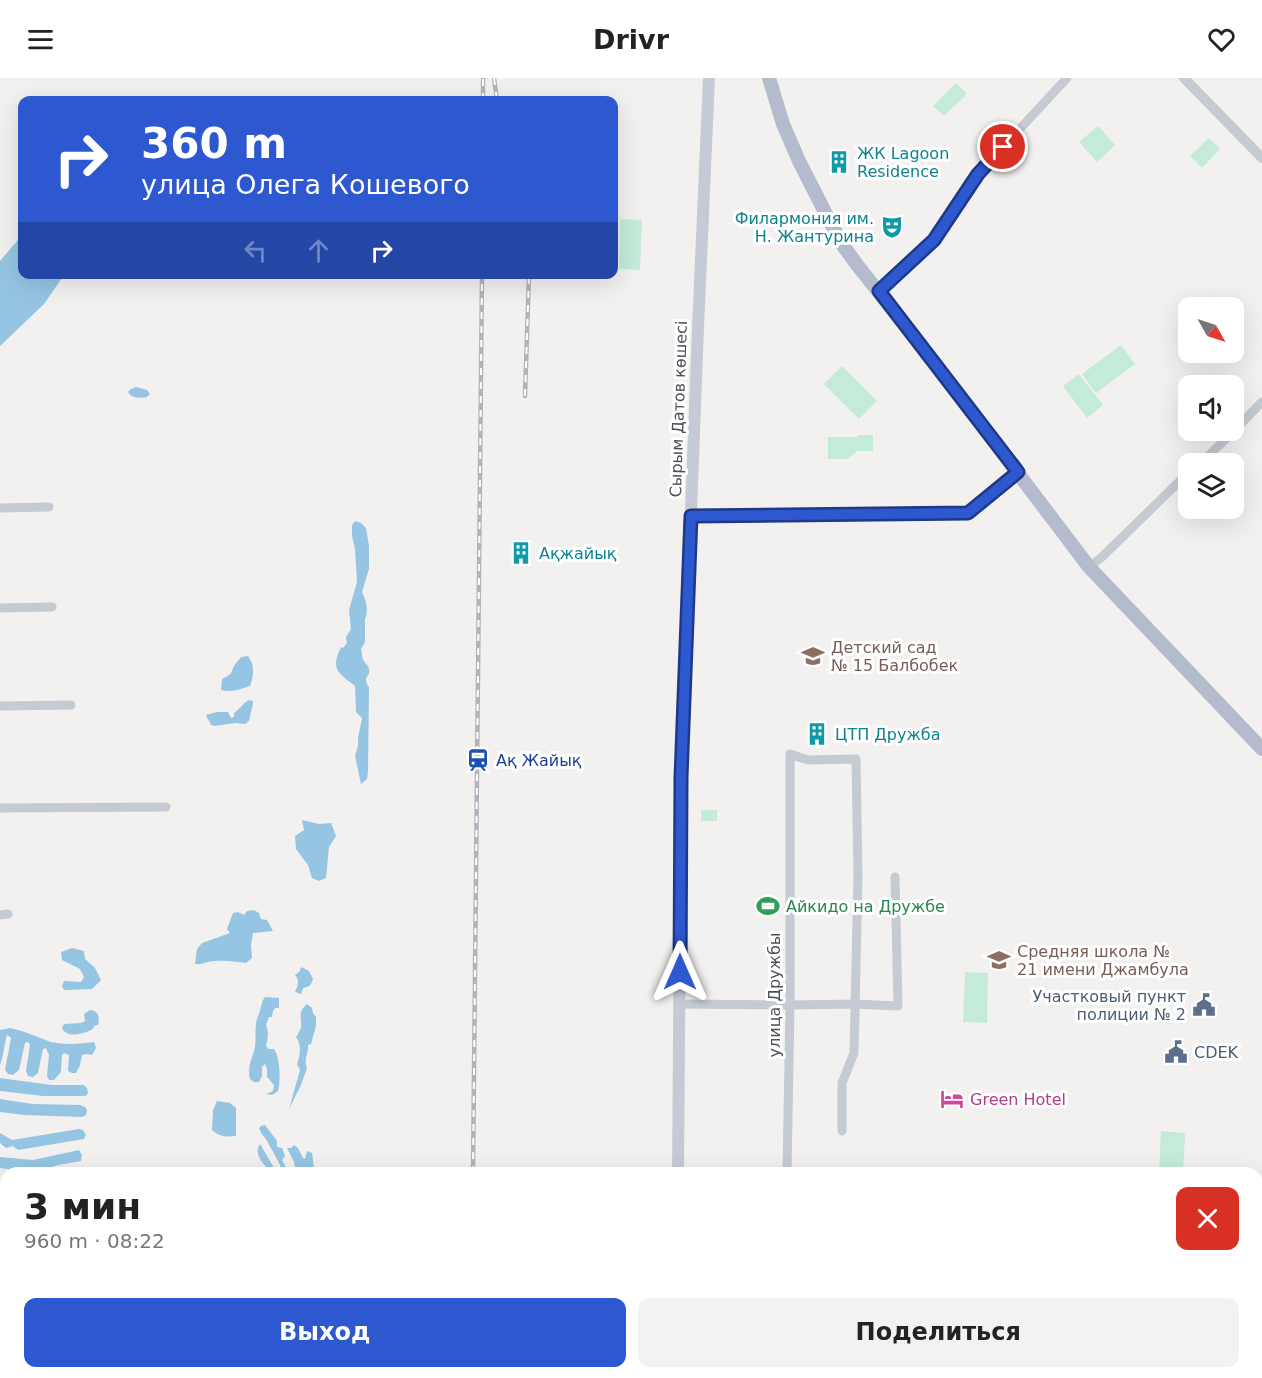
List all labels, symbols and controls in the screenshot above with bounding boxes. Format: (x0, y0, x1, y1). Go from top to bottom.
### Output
icon: menu (24, 23, 57, 56)
icon: heart (1205, 23, 1238, 56)
text: Drivr (593, 24, 669, 55)
text: 360 m (141, 119, 287, 168)
icon: right (42, 120, 120, 198)
pin (977, 121, 1028, 172)
icon: arrive (986, 130, 1019, 163)
place label: ЖК Lagoon Residence (857, 144, 949, 181)
building icon: ЖК Lagoon Residence (826, 149, 852, 175)
text: улица Олега Кошевого (141, 169, 470, 200)
place label: Филармония им. Н. Жантурина (735, 209, 874, 246)
theatre icon: Филармония им. Н. Жантурина (879, 214, 905, 240)
icon: left (239, 234, 272, 267)
icon: ahead (302, 234, 335, 267)
icon: right (365, 234, 398, 267)
north arrow (1178, 297, 1244, 363)
map controls (1178, 297, 1244, 519)
street label: Сырым Датов көшесі (666, 320, 691, 498)
button: sound (1178, 375, 1244, 441)
button: layers (1178, 453, 1244, 519)
building icon: Ақжайық (508, 540, 534, 566)
place label: Ақжайық (539, 544, 617, 563)
place label: Детский сад № 15 Балбобек (831, 638, 959, 675)
school or university icon: Детский сад № 15 Балбобек (800, 643, 826, 669)
building icon: ЦТП Дружба (804, 721, 830, 747)
place label: ЦТП Дружба (835, 725, 941, 744)
station icon: Ақ Жайық (465, 747, 491, 773)
place label: Ақ Жайық (496, 751, 582, 770)
sports icon: Айкидо на Дружбе (755, 893, 781, 919)
place label: Айкидо на Дружбе (786, 897, 945, 916)
street label: улица Дружбы (765, 933, 784, 1057)
position arrow (648, 940, 712, 1004)
place label: Средняя школа № 21 имени Джамбула (1017, 942, 1189, 979)
school or university icon: Средняя школа № 21 имени Джамбула (986, 947, 1012, 973)
place label: Участковый пункт полиции № 2 (1033, 987, 1186, 1024)
public building icon: Участковый пункт полиции № 2 (1191, 992, 1217, 1018)
public building icon: CDEK (1163, 1039, 1189, 1065)
place label: CDEK (1194, 1043, 1239, 1062)
hotel icon: Green Hotel (939, 1086, 965, 1112)
place label: Green Hotel (970, 1090, 1066, 1109)
text: 3 мин (24, 1186, 141, 1227)
button: close (1176, 1187, 1239, 1250)
text: 960 m · 08:22 (24, 1229, 165, 1253)
button: Выход (24, 1298, 626, 1367)
button: Поделиться (638, 1298, 1239, 1367)

